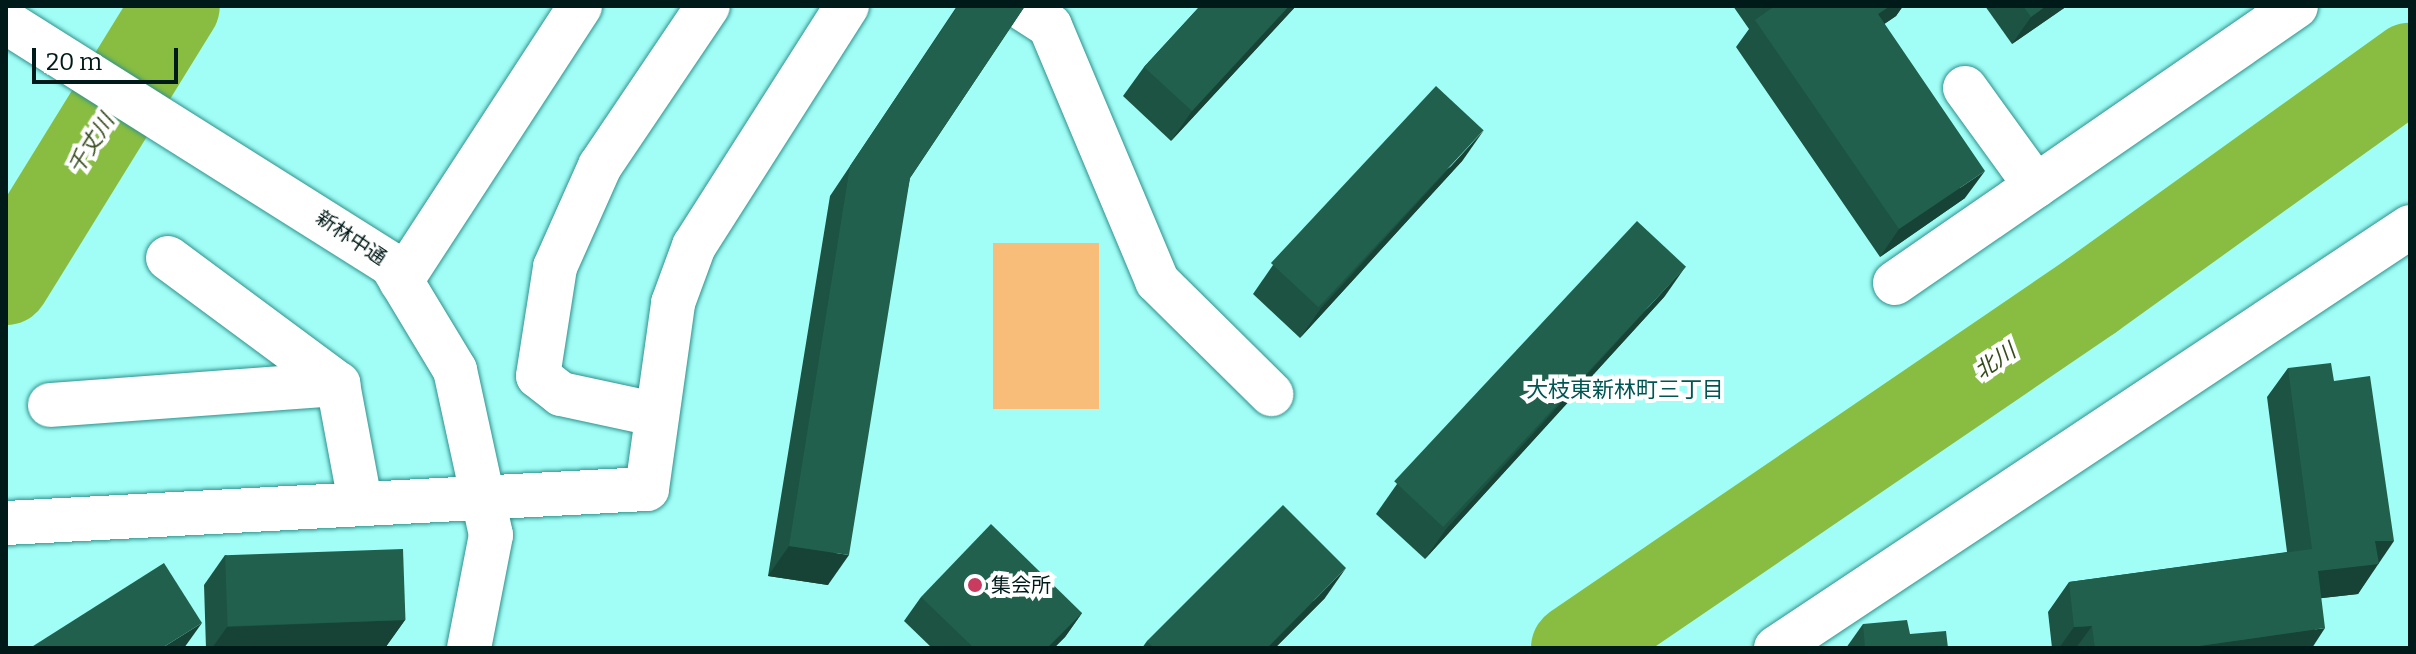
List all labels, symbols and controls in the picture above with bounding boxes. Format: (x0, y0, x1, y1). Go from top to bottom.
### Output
scale bar (36, 32, 182, 82)
text: 20 m (46, 48, 102, 76)
water label: 千丈川 (62, 109, 120, 179)
street label: 新林中通 (311, 206, 391, 270)
water label: 北川 (1969, 338, 2021, 384)
district label: 大枝東新林町三丁目 (1526, 377, 1724, 403)
place label: 集会所 (991, 573, 1051, 597)
marker: 集会所 (966, 576, 984, 594)

